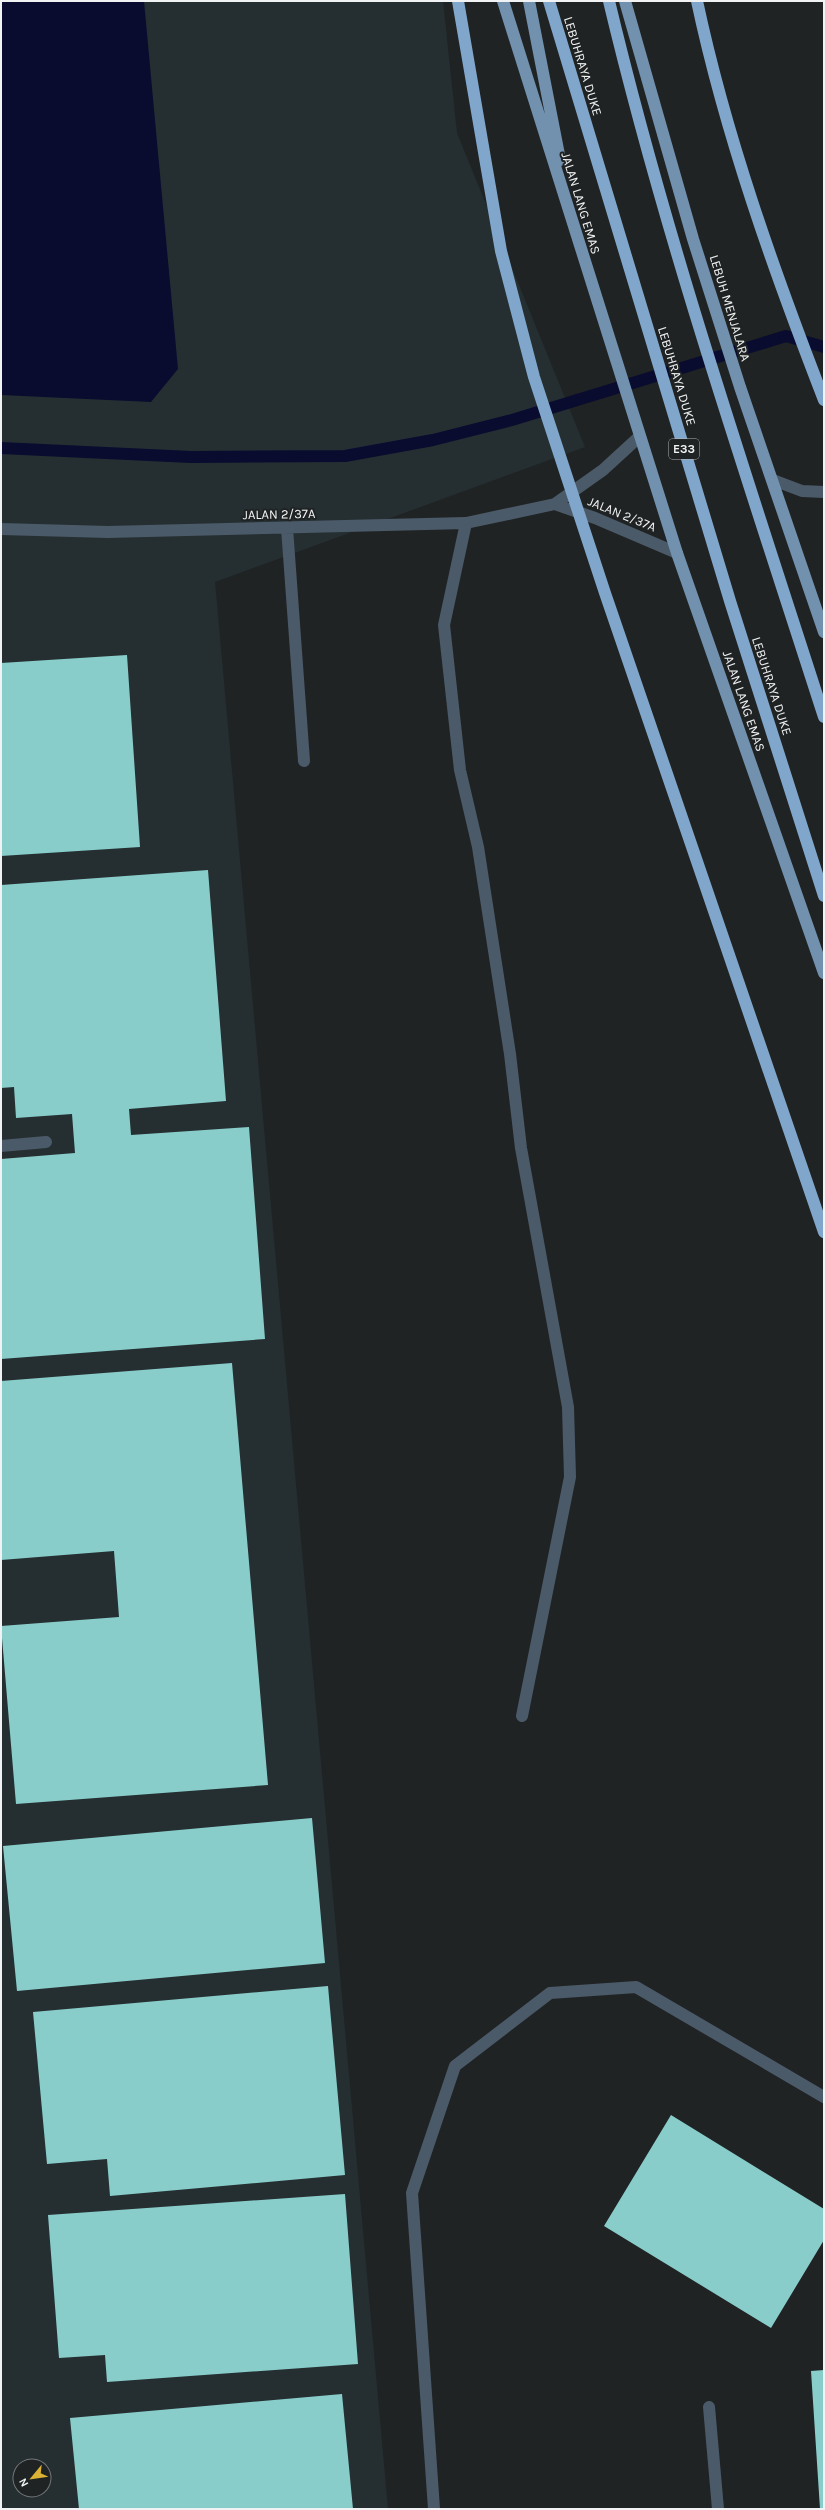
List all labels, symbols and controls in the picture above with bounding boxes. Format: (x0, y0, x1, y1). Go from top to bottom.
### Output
street label: LEBUHRAYA DUKE (561, 15, 605, 117)
street label: JALAN LANG EMAS (558, 150, 604, 256)
street label: LEBUH MENJALARA (707, 253, 753, 364)
street label: LEBUHRAYA DUKE (655, 325, 699, 427)
road number: E33 (669, 439, 699, 459)
street label: JALAN 2/37A (586, 493, 659, 535)
street label: JALAN 2/37A (243, 506, 316, 522)
street label: LEBUHRAYA DUKE (749, 635, 795, 737)
street label: JALAN LANG EMAS (720, 649, 768, 753)
north arrow (12, 2458, 52, 2498)
text: N (16, 2476, 31, 2489)

